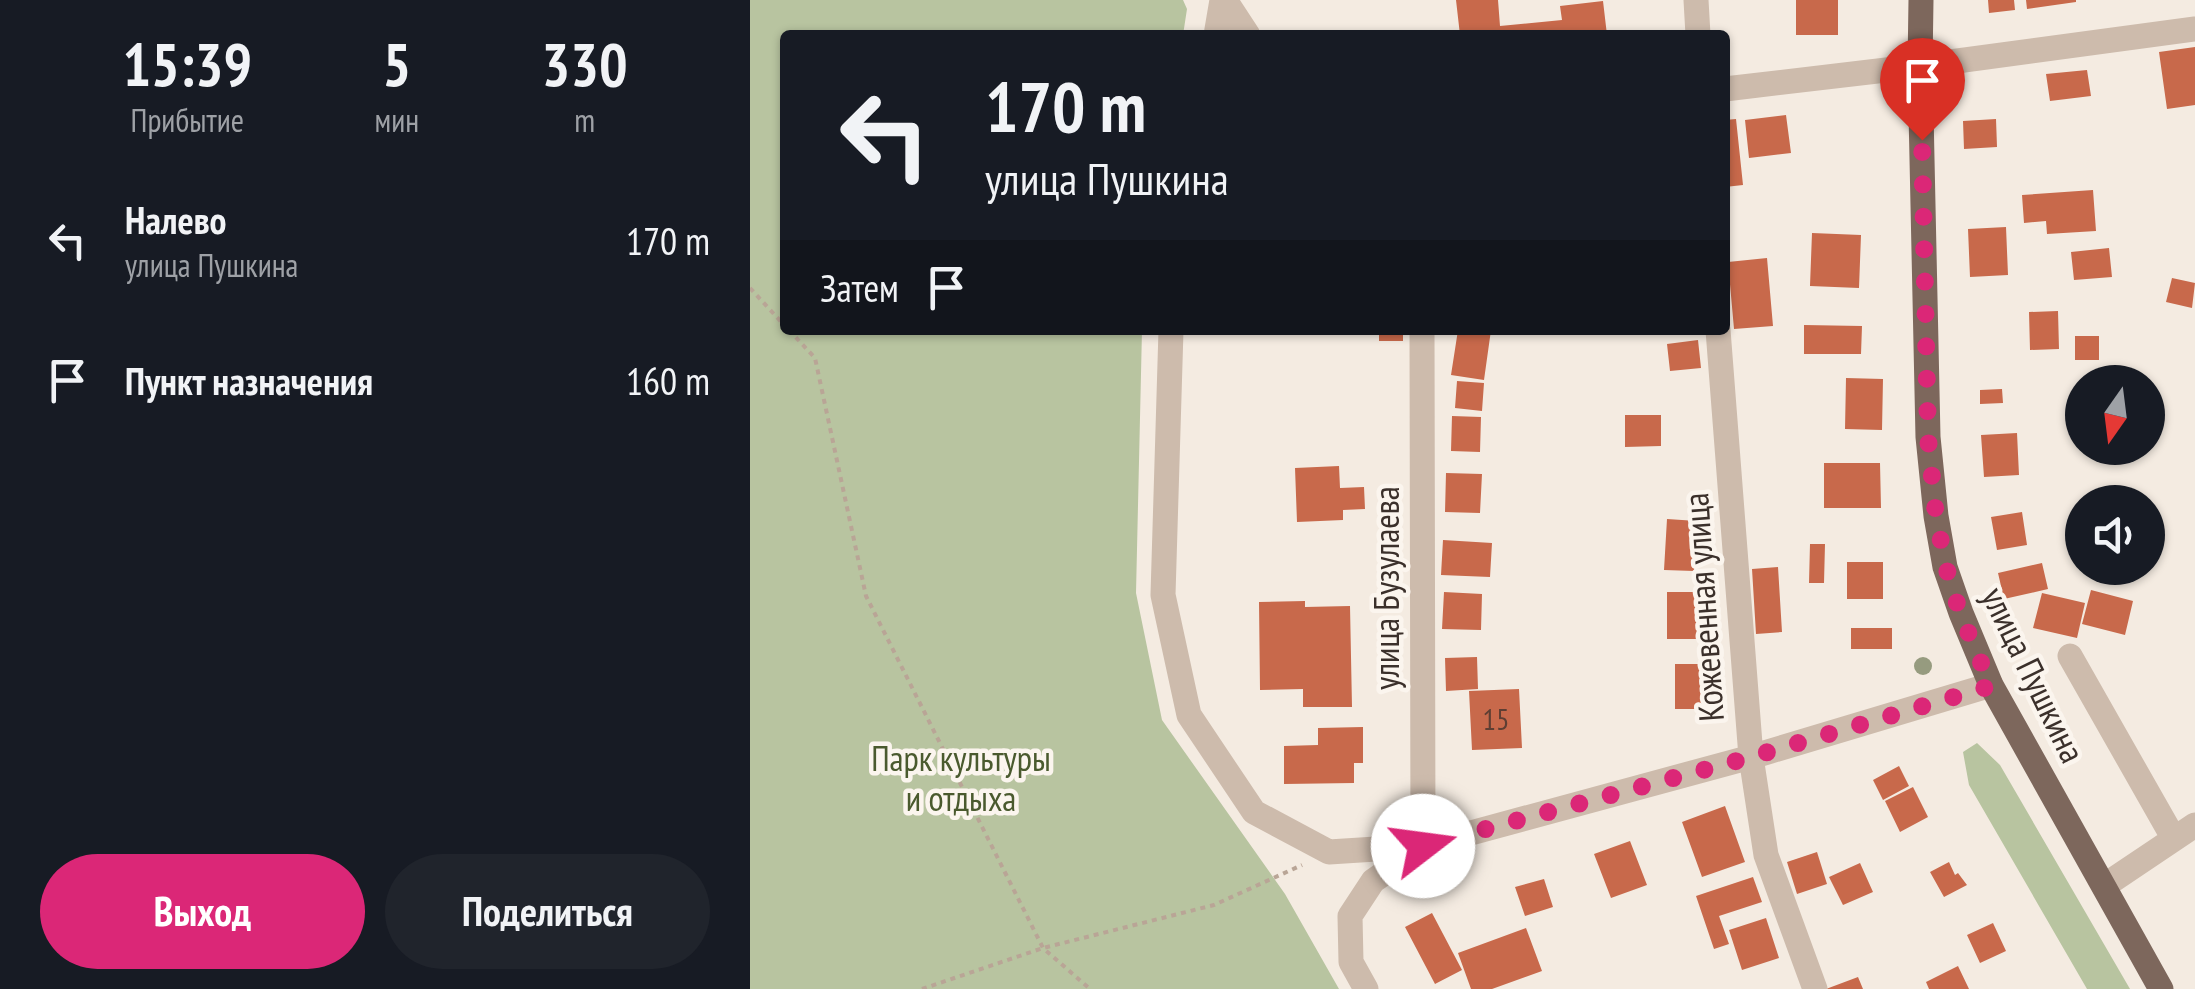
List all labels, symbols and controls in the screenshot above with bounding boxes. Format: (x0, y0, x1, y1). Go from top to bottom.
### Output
text: 15:39 (122, 25, 252, 103)
text: 5 (383, 25, 411, 103)
text: 330 (542, 25, 628, 103)
pin (1880, 38, 1965, 141)
icon: arrive (1895, 53, 1950, 108)
text: 170 m (985, 61, 1146, 151)
icon: left (820, 70, 950, 200)
text: Прибытие (131, 99, 244, 141)
text: мин (375, 99, 419, 141)
text: m (574, 99, 595, 141)
text: улица Пушкина (985, 149, 1229, 207)
text: Налево (125, 195, 226, 244)
icon: left (40, 213, 95, 268)
text: 170 m (626, 216, 710, 265)
text: улица Пушкина (125, 244, 298, 286)
icon: arrive (919, 260, 974, 315)
text: Затем (820, 263, 899, 312)
icon: arrive (40, 353, 95, 408)
text: Пункт назначения (125, 356, 373, 405)
text: 160 m (626, 356, 710, 405)
north arrow (2065, 365, 2165, 465)
map controls (2065, 365, 2165, 585)
button: sound (2065, 485, 2165, 585)
street label: улица Бузулаева (1363, 486, 1409, 690)
street label: Кожевенная улица (1672, 491, 1734, 723)
street label: улица Пушкина (1972, 579, 2096, 770)
house number: 15 (1483, 699, 1510, 738)
park label: Парк культуры и отдыха (871, 735, 1051, 821)
position arrow (1371, 794, 1475, 898)
button: Выход (40, 854, 365, 969)
button: Поделиться (385, 854, 710, 969)

